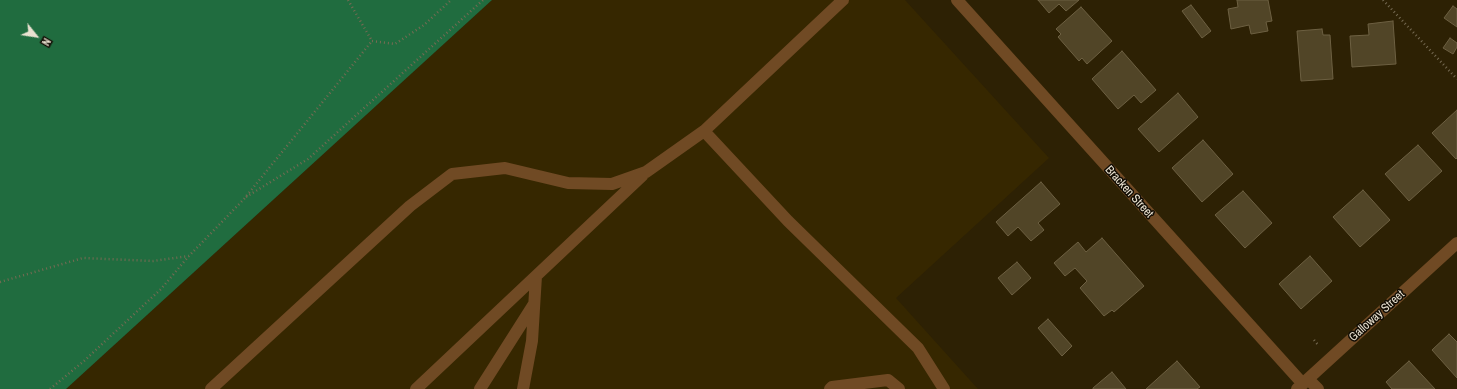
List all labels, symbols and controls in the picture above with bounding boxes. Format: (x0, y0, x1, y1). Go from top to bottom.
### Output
north arrow (16, 16, 56, 56)
text: N (39, 36, 54, 48)
street label: Bracken Street (1102, 163, 1156, 221)
street label: Galloway Street (1346, 287, 1408, 345)

